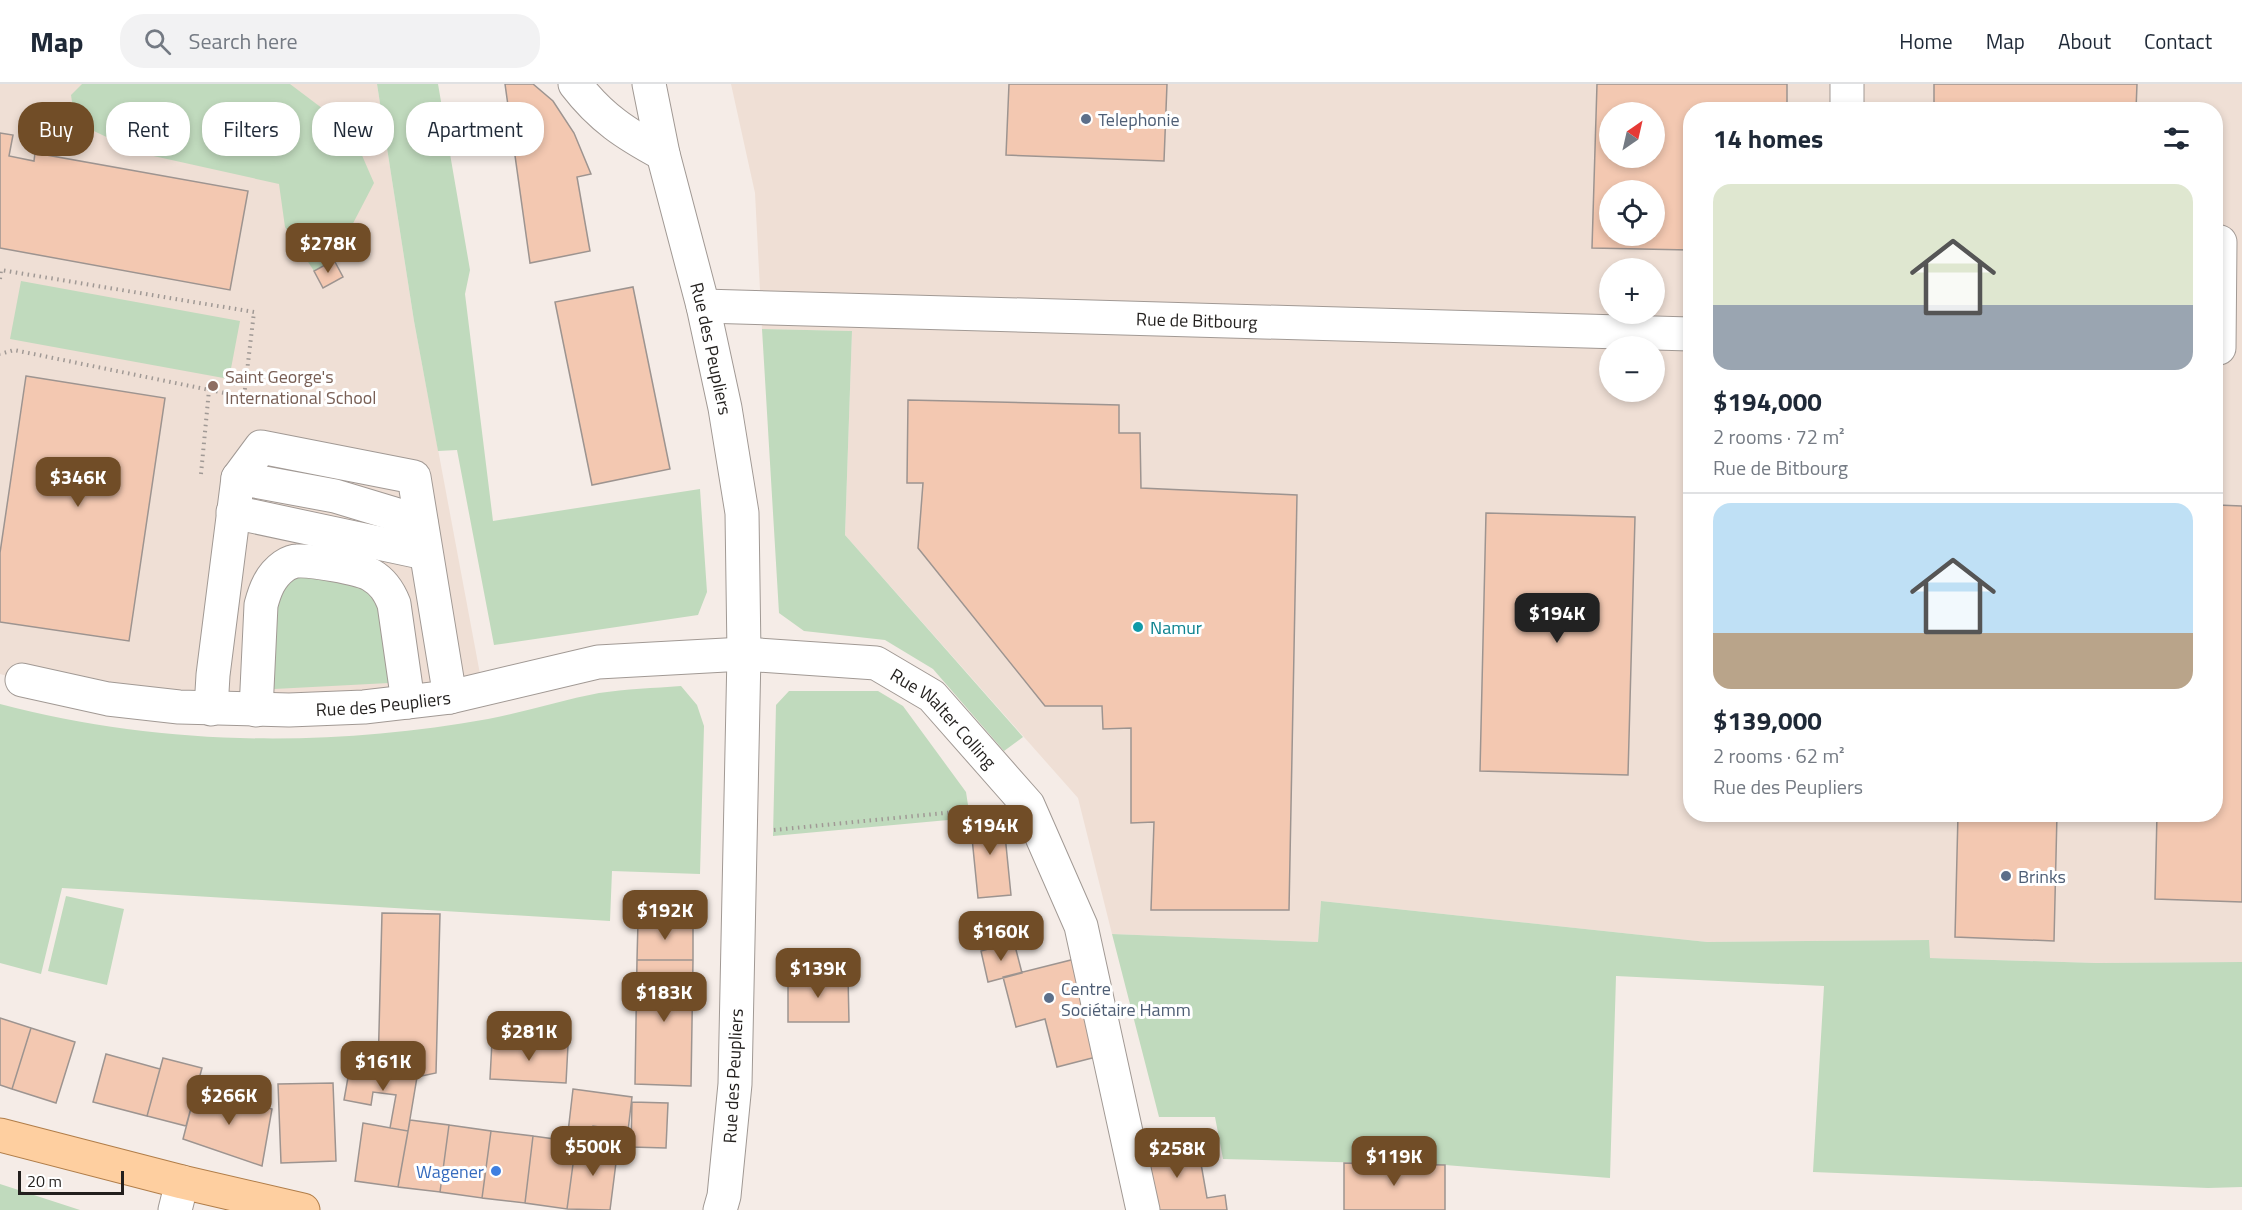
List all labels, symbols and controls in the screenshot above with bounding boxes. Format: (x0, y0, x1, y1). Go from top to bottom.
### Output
search box (120, 14, 540, 68)
text: Map (30, 20, 84, 63)
text: Search here (189, 24, 298, 58)
icon: search (141, 25, 174, 58)
text: Home (1899, 25, 1953, 57)
text: Map (1986, 25, 2025, 57)
text: About (2058, 25, 2111, 57)
text: Contact (2144, 25, 2212, 57)
chip: Buy (18, 102, 94, 156)
chip: Rent (106, 102, 190, 156)
chip: Filters (202, 102, 300, 156)
chip: New (312, 102, 394, 156)
chip: Apartment (406, 102, 544, 156)
north arrow (1599, 102, 1665, 168)
map controls (1599, 102, 1665, 402)
place label: Telephonie (1098, 106, 1180, 133)
marker: Telephonie (1079, 112, 1093, 126)
text: 14 homes (1713, 119, 1823, 158)
icon: filters (2160, 122, 2193, 155)
button: locate (1599, 180, 1665, 246)
pin: $278K (286, 223, 370, 274)
icon: home (1899, 223, 2007, 331)
text: $278K (300, 227, 356, 258)
button: + (1599, 258, 1665, 324)
street label: Rue des Peupliers (684, 279, 739, 417)
street label: Rue de Bitbourg (1136, 305, 1258, 335)
button: − (1599, 336, 1665, 402)
place label: Saint George's International School (225, 363, 376, 411)
marker: Saint George's International School (206, 379, 220, 393)
text: $194,000 (1713, 382, 1822, 421)
text: 2 rooms · 72 m² (1713, 421, 1845, 452)
text: Rue de Bitbourg (1713, 452, 1848, 483)
pin: $346K (36, 457, 120, 508)
text: $346K (50, 461, 106, 492)
icon: home (1899, 542, 2007, 650)
pin: $194K (1515, 593, 1599, 644)
text: $194K (1529, 597, 1585, 628)
place label: Namur (1150, 614, 1202, 641)
marker: Namur (1131, 620, 1145, 634)
street label: Rue Walter Colling (885, 661, 1003, 774)
street label: Rue des Peupliers (315, 684, 452, 722)
text: $139,000 (1713, 701, 1822, 740)
text: 2 rooms · 62 m² (1713, 740, 1845, 771)
text: Rue des Peupliers (1713, 771, 1863, 802)
pin: $194K (948, 805, 1032, 856)
text: $194K (962, 809, 1018, 840)
place label: Brinks (2018, 863, 2066, 890)
marker: Brinks (1999, 869, 2013, 883)
pin: $192K (623, 890, 707, 941)
text: $192K (637, 894, 693, 925)
pin: $160K (959, 911, 1043, 962)
text: $160K (973, 915, 1029, 946)
pin: $139K (776, 948, 860, 999)
text: $139K (790, 952, 846, 983)
pin: $183K (622, 972, 706, 1023)
place label: Centre Sociétaire Hamm (1061, 975, 1191, 1023)
text: $183K (636, 976, 692, 1007)
marker: Centre Sociétaire Hamm (1042, 991, 1056, 1005)
street label: Rue des Peupliers (716, 1008, 750, 1144)
pin: $281K (487, 1011, 571, 1062)
text: $281K (501, 1015, 557, 1046)
pin: $161K (341, 1041, 425, 1092)
text: $161K (355, 1045, 411, 1076)
pin: $266K (187, 1075, 271, 1126)
text: $266K (201, 1079, 257, 1110)
pin: $500K (551, 1126, 635, 1177)
pin: $258K (1135, 1128, 1219, 1179)
text: $500K (565, 1130, 621, 1161)
text: $258K (1149, 1132, 1205, 1163)
pin: $119K (1352, 1136, 1436, 1187)
text: $119K (1366, 1140, 1422, 1171)
place label: Wagener (416, 1158, 484, 1185)
marker: Wagener (489, 1164, 503, 1178)
scale bar (18, 1168, 124, 1196)
text: 20 m (27, 1169, 62, 1193)

